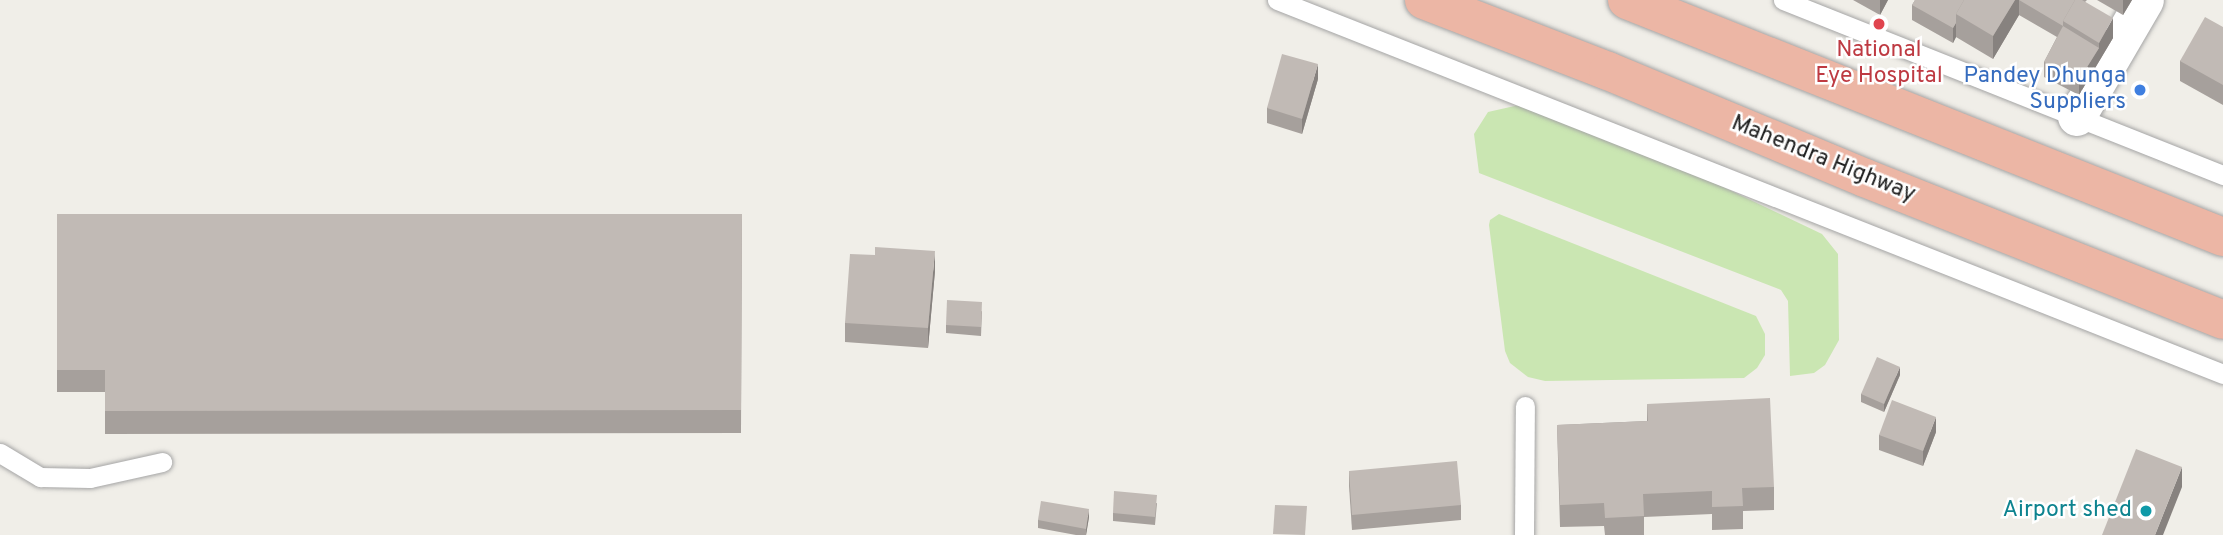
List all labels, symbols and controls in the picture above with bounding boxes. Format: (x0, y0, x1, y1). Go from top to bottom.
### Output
marker: National Eye Hospital (1869, 14, 1889, 34)
place label: National Eye Hospital (1815, 37, 1943, 91)
place label: Pandey Dhunga Suppliers (1964, 63, 2126, 117)
marker: Pandey Dhunga Suppliers (2132, 82, 2148, 98)
street label: Mahendra Highway (1727, 110, 1919, 210)
place label: Airport shed (2002, 497, 2132, 525)
marker: Airport shed (2138, 503, 2154, 519)

